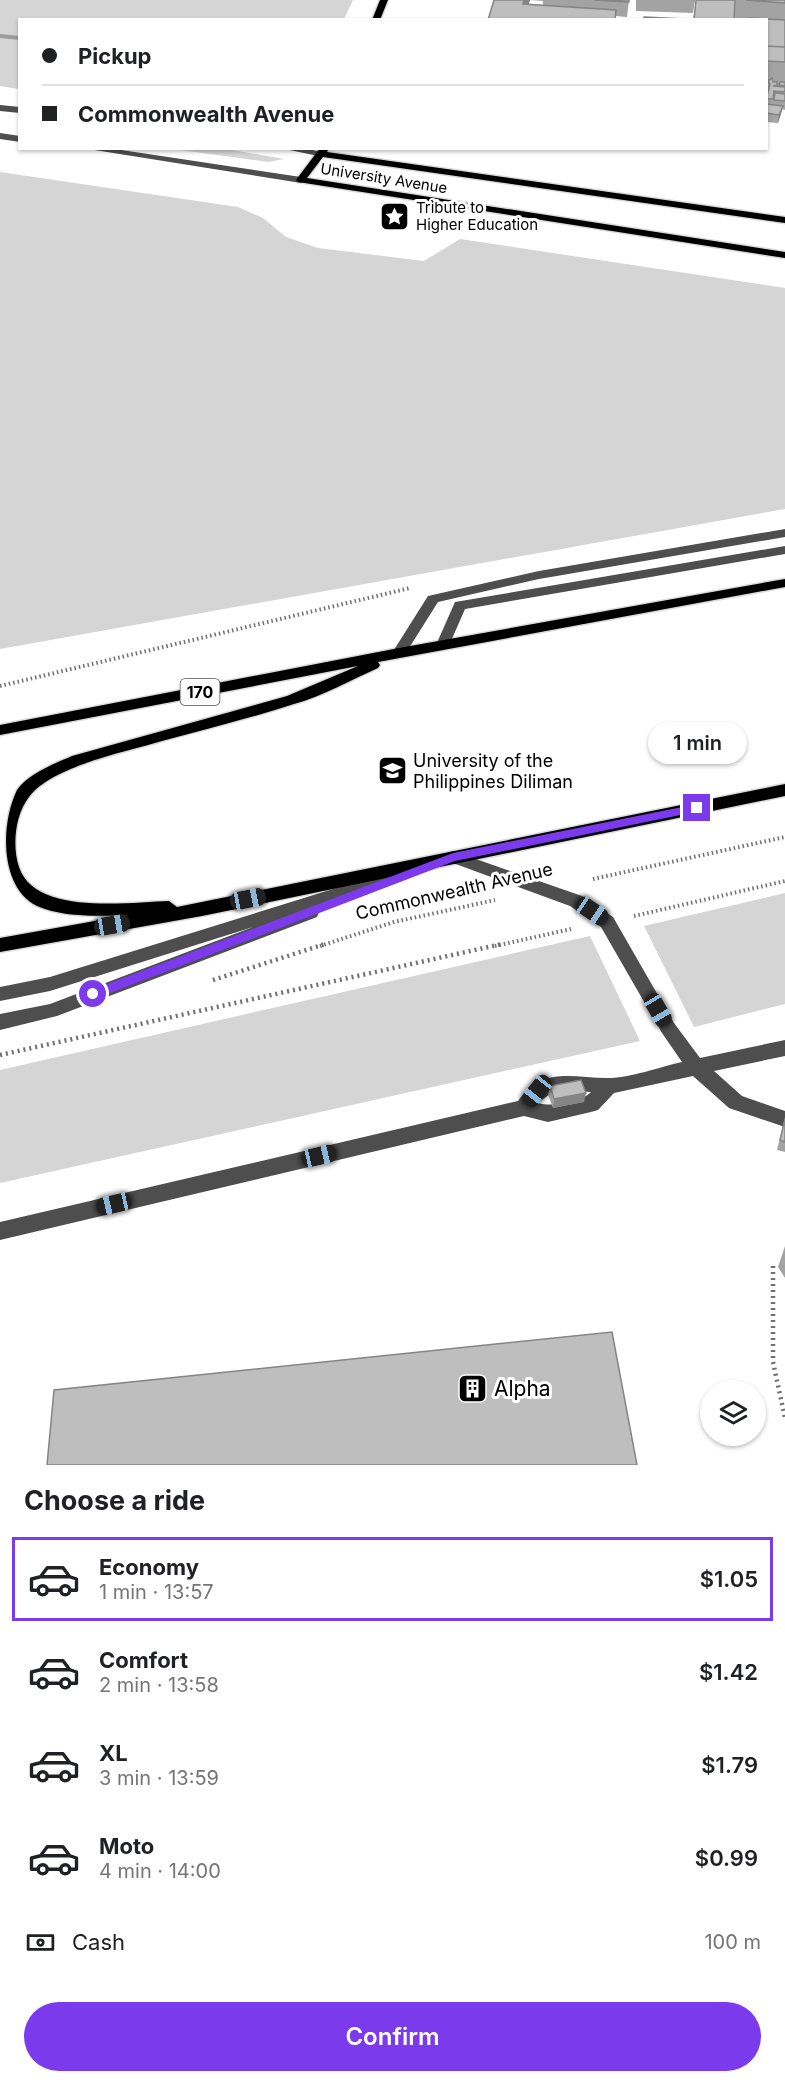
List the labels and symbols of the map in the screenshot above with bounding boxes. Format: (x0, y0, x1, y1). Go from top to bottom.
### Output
street label: University Avenue (319, 159, 449, 197)
place label: Tribute to Higher Education (416, 198, 538, 234)
place icon: Tribute to Higher Education (379, 200, 411, 232)
road number: 170 (180, 679, 220, 705)
callout: 1 min (648, 721, 746, 763)
place label: University of the Philippines Diliman (413, 750, 573, 792)
school or university icon: University of the Philippines Diliman (376, 754, 408, 786)
route end (683, 794, 710, 821)
street label: Commonwealth Avenue (353, 858, 555, 924)
car (229, 887, 267, 911)
car (572, 893, 612, 929)
car (93, 913, 131, 937)
route start (79, 980, 106, 1007)
car (641, 990, 675, 1030)
car (519, 1071, 555, 1111)
car (299, 1143, 339, 1169)
car (94, 1191, 134, 1217)
building icon: Alpha (457, 1372, 489, 1404)
place label: Alpha (494, 1376, 551, 1401)

